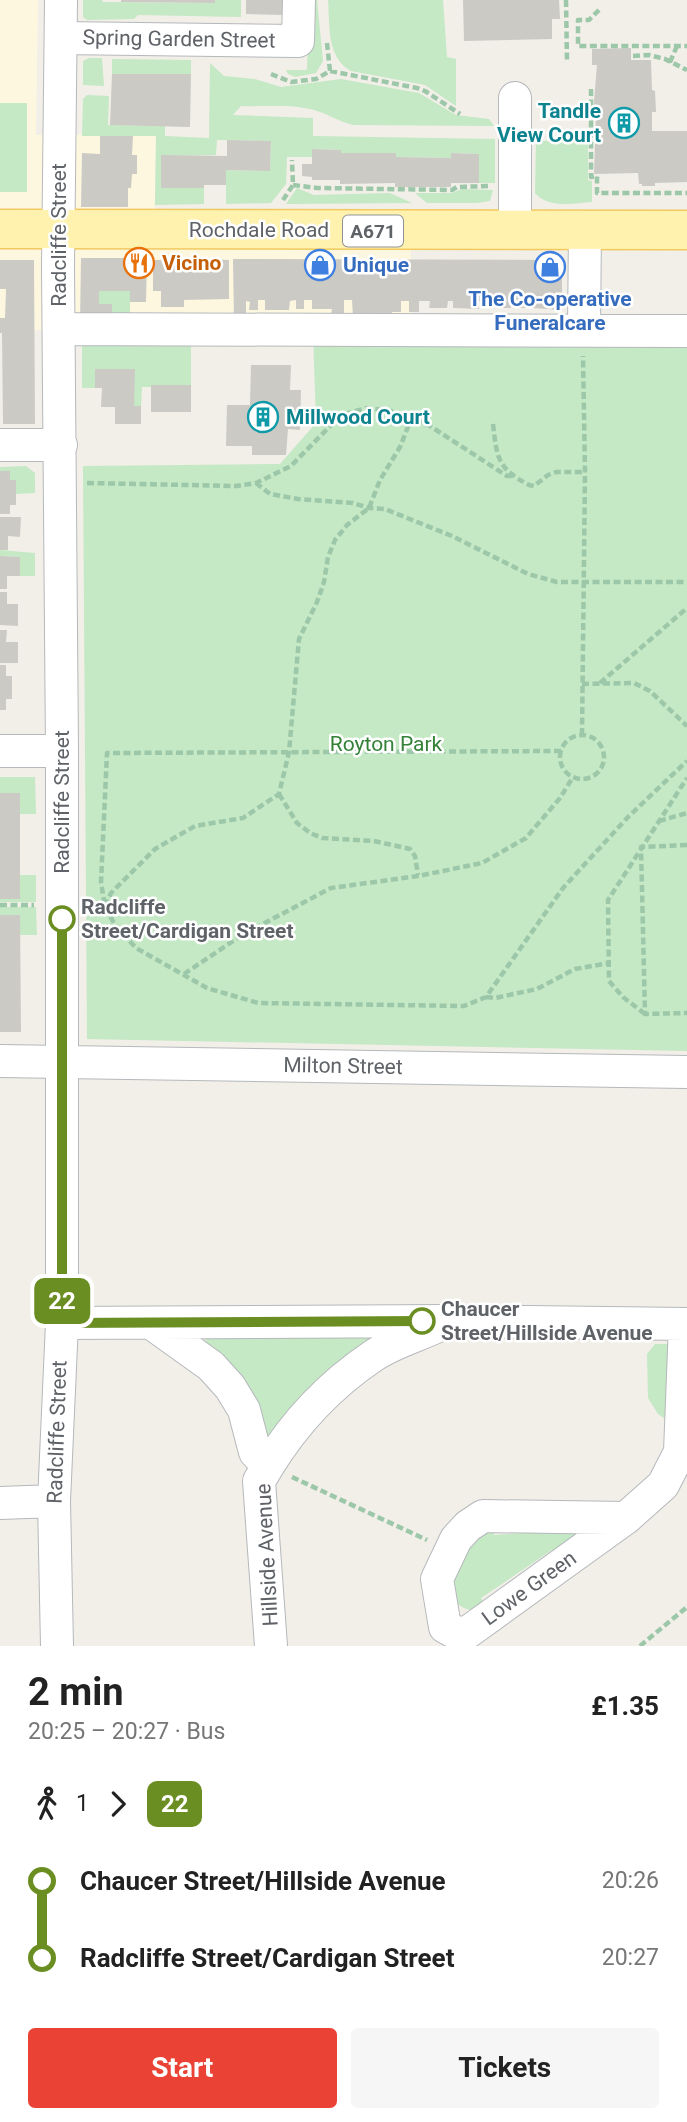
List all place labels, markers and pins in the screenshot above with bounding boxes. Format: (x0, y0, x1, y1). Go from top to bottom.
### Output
place label: Tandle View Court (497, 99, 601, 147)
building icon: Tandle View Court (607, 106, 641, 140)
restaurant icon: Vicino (122, 246, 156, 280)
shop icon: Unique (303, 248, 337, 282)
shop icon: The Co-operative Funeralcare (533, 250, 567, 284)
place label: Vicino (162, 251, 222, 275)
place label: Unique (343, 253, 409, 277)
place label: The Co-operative Funeralcare (468, 287, 632, 335)
building icon: Millwood Court (246, 400, 280, 434)
place label: Millwood Court (286, 405, 430, 429)
place label: Radcliffe Street/Cardigan Street (81, 895, 294, 943)
marker: Radcliffe Street/Cardigan Street (49, 906, 75, 932)
place label: Chaucer Street/Hillside Avenue (441, 1297, 653, 1345)
marker: Chaucer Street/Hillside Avenue (409, 1308, 435, 1334)

